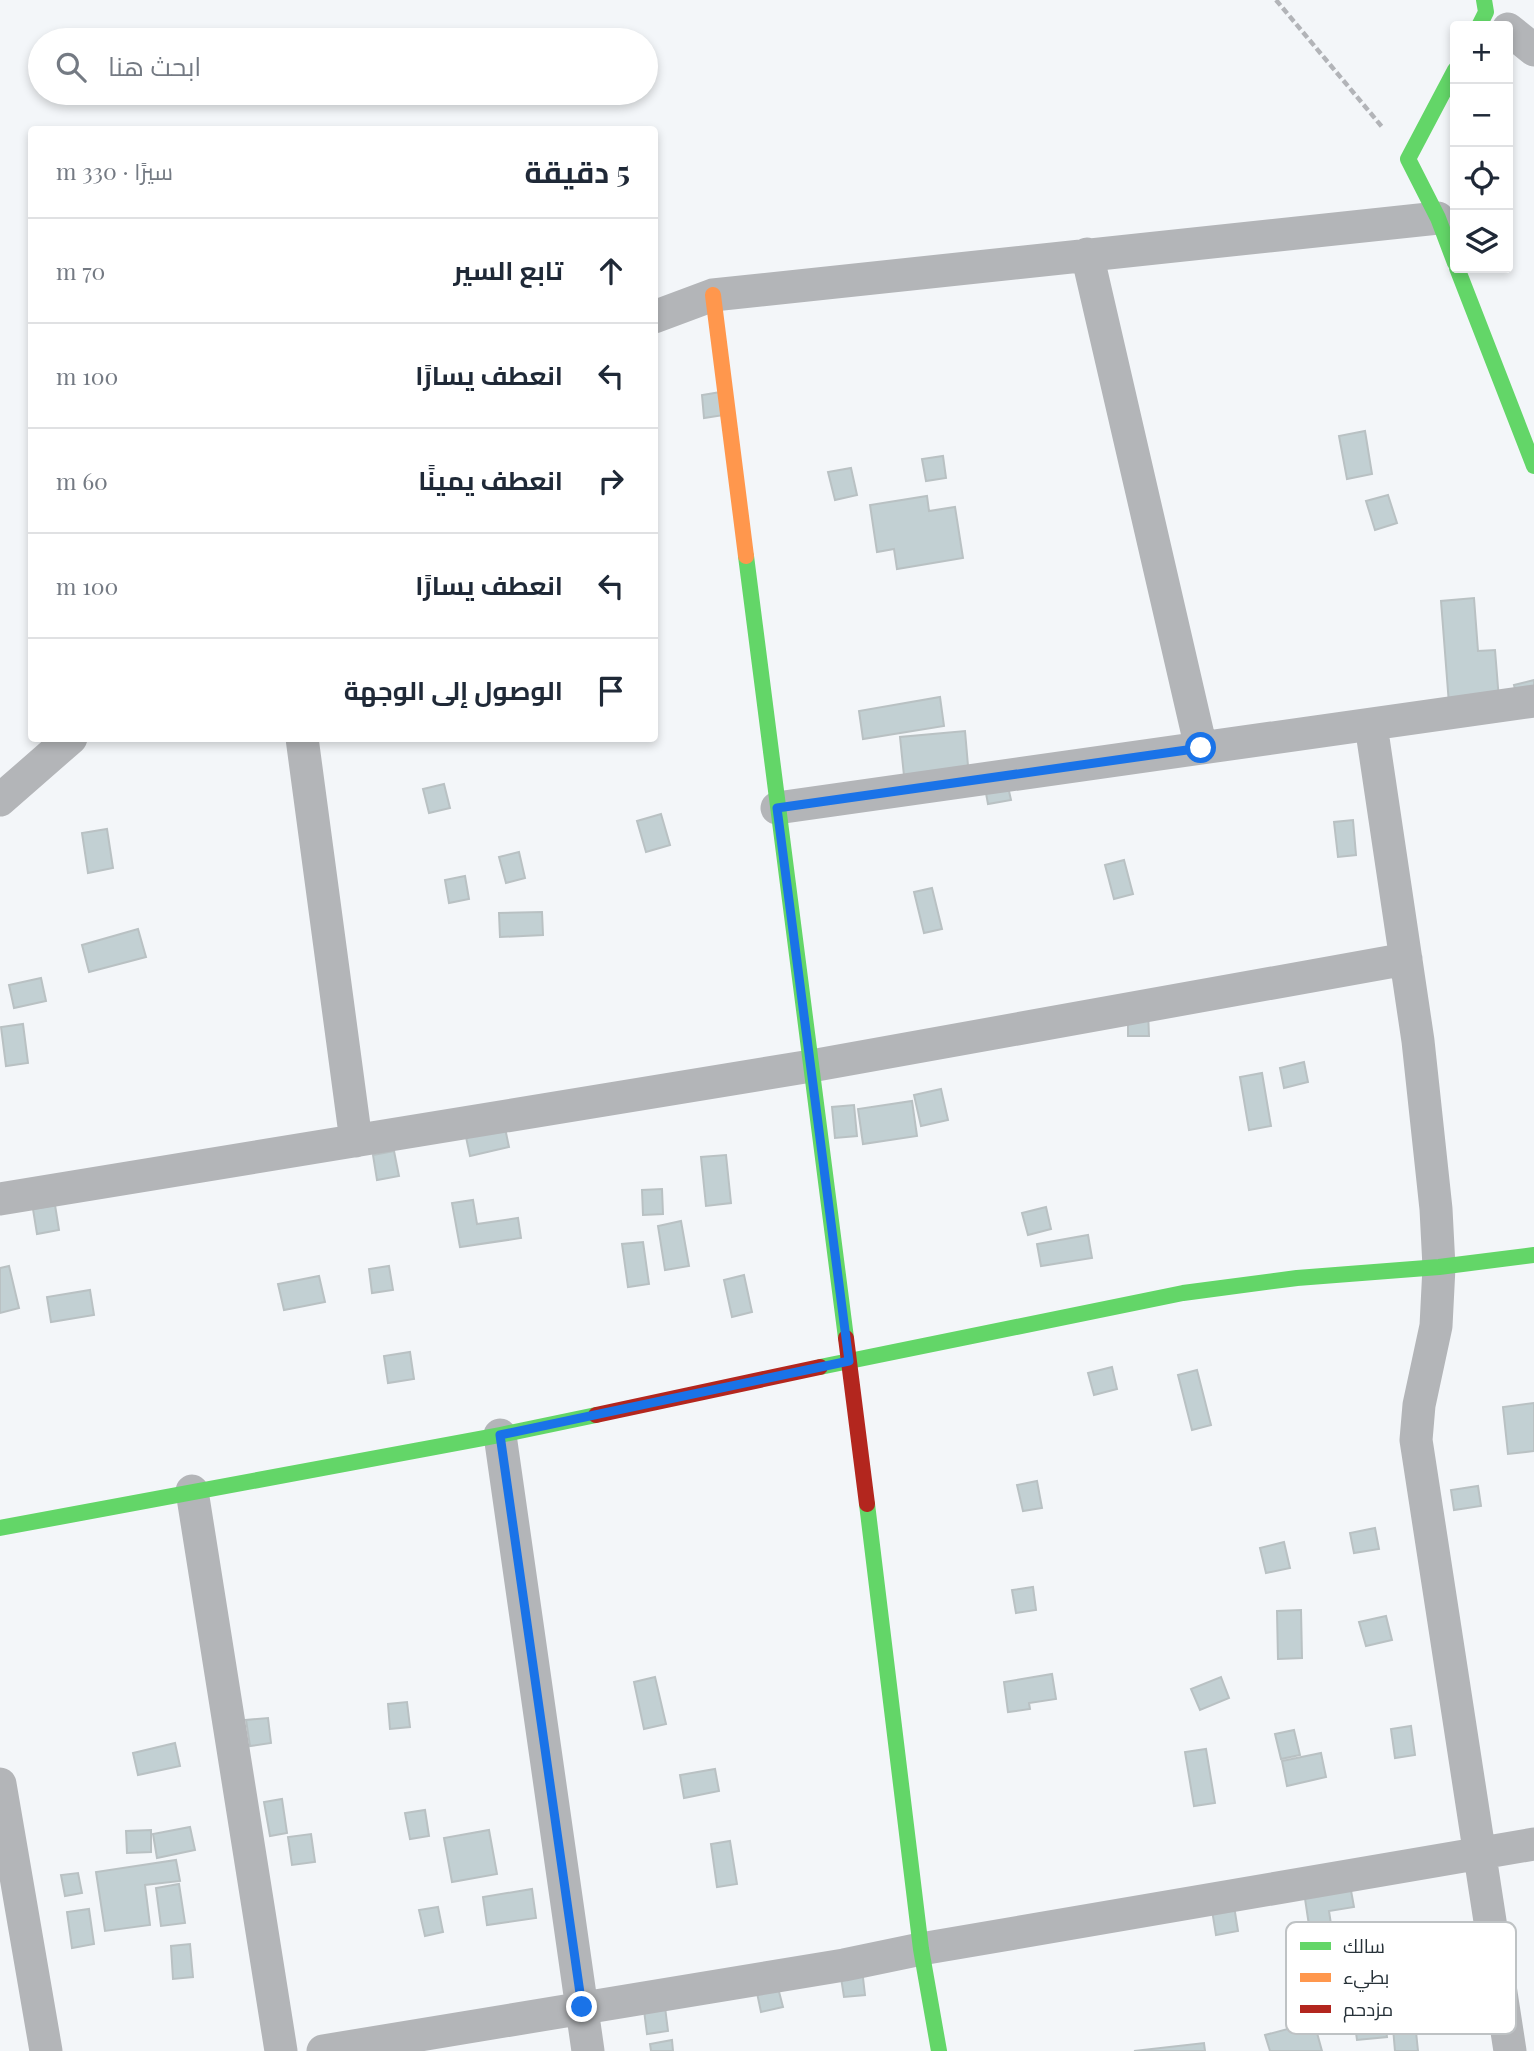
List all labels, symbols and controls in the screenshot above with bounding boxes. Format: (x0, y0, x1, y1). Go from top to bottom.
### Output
map controls (1450, 21, 1513, 273)
button: + (1450, 21, 1513, 84)
search box (28, 28, 658, 105)
icon: search (52, 48, 90, 86)
text: ابحث هنا (108, 48, 201, 83)
button: − (1450, 84, 1513, 147)
button: locate (1450, 147, 1513, 210)
text: 5 دقيقة (524, 151, 630, 191)
text: سيرًا · 330 m (56, 155, 173, 186)
button: layers (1450, 210, 1513, 273)
text: تابع السير (454, 252, 563, 287)
icon: ahead (592, 252, 630, 290)
text: 70 m (56, 255, 105, 286)
text: انعطف يسارًا (415, 357, 563, 392)
icon: left (592, 357, 630, 395)
text: 100 m (56, 360, 118, 391)
text: انعطف يمينًا (418, 462, 563, 497)
icon: right (592, 462, 630, 500)
text: 60 m (56, 465, 108, 496)
text: انعطف يسارًا (415, 567, 563, 602)
icon: left (592, 567, 630, 605)
text: 100 m (56, 570, 118, 601)
text: الوصول إلى الوجهة (344, 672, 563, 707)
icon: arrive (592, 672, 630, 710)
route start (1185, 732, 1216, 763)
legend (1286, 1922, 1516, 2034)
text: سالك (1343, 1932, 1385, 1958)
text: بطيء (1343, 1963, 1389, 1992)
route end (566, 1991, 597, 2022)
text: مزدحم (1343, 1995, 1393, 2023)

